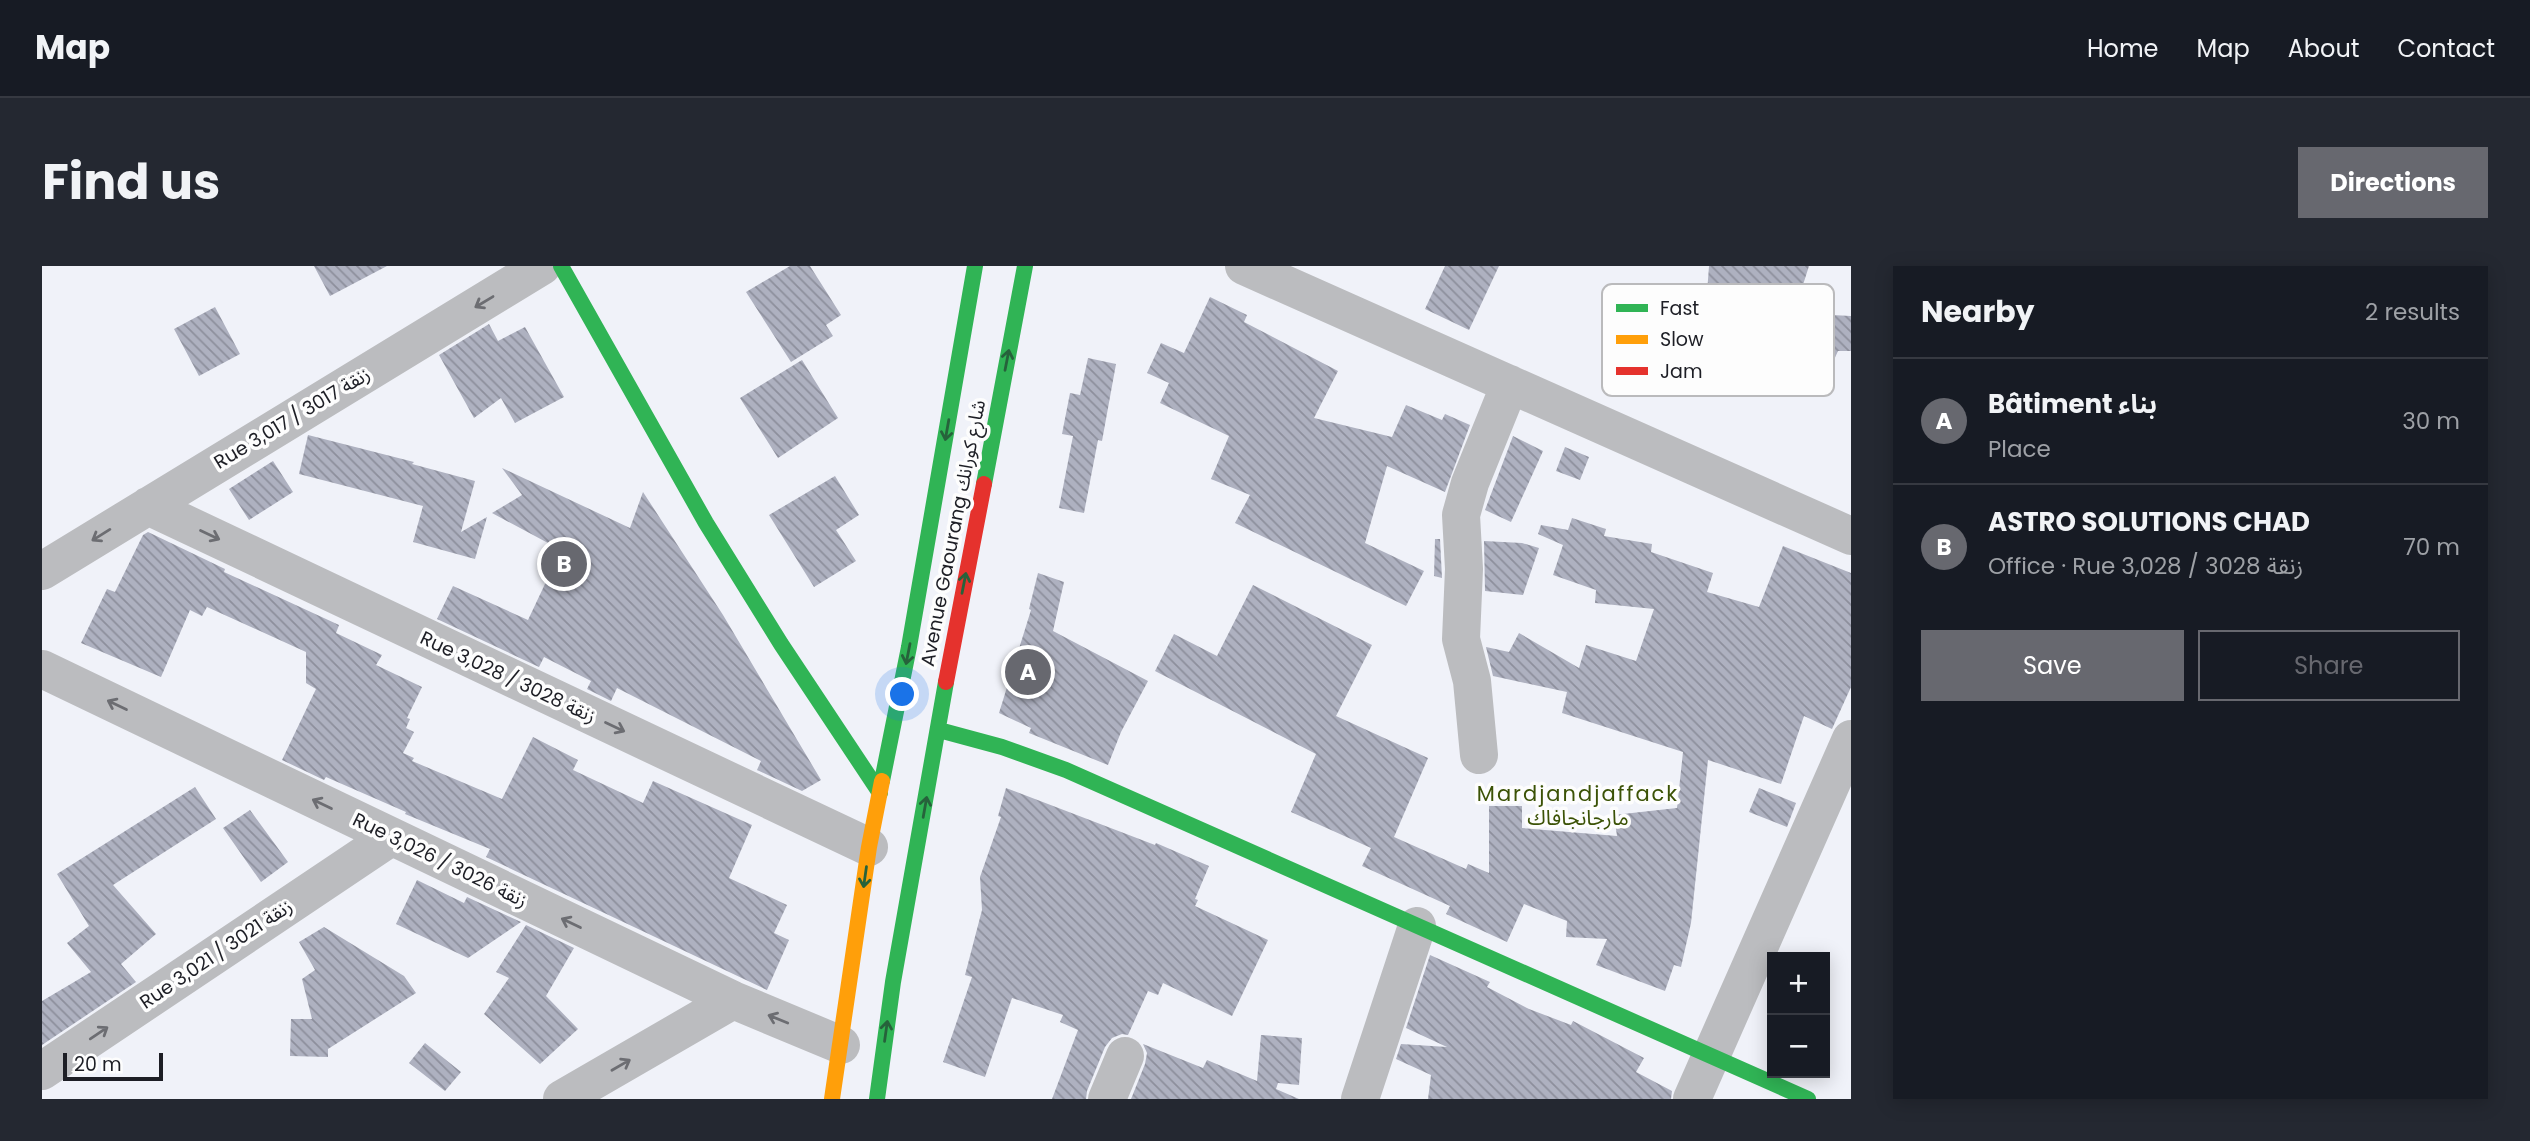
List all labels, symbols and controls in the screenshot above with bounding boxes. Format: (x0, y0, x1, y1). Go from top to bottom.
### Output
text: Map (35, 24, 110, 71)
text: Home (2087, 32, 2159, 65)
text: Map (2197, 32, 2250, 65)
text: About (2288, 32, 2359, 65)
text: Contact (2397, 32, 2495, 65)
button: Directions (2298, 147, 2488, 218)
text: Find us (42, 148, 220, 216)
legend (1602, 284, 1834, 396)
text: Nearby (1921, 290, 2035, 333)
one-way arrow (474, 295, 494, 309)
text: Fast (1660, 295, 1699, 322)
text: 2 results (2365, 296, 2460, 328)
text: Slow (1660, 326, 1704, 353)
one-way arrow (1001, 349, 1014, 372)
text: Jam (1660, 358, 1702, 385)
street label: Rue 3,017 / زنقة 3017 (209, 361, 375, 475)
text: Bâtiment بناء (1988, 386, 2157, 422)
street label: Avenue Gaourang شارع كورانك (914, 397, 992, 669)
text: A (1936, 405, 1952, 437)
text: 30 m (2402, 405, 2460, 437)
one-way arrow (940, 418, 953, 441)
text: Place (1988, 433, 2051, 465)
text: ASTRO SOLUTIONS CHAD (1988, 504, 2310, 540)
one-way arrow (92, 528, 112, 542)
one-way arrow (199, 529, 220, 542)
text: B (1936, 531, 1952, 563)
text: 70 m (2403, 531, 2460, 563)
pin: B (541, 538, 587, 590)
text: Office · Rue 3,028 / زنقة 3028 (1988, 550, 2303, 582)
one-way arrow (958, 572, 972, 595)
street label: Rue 3,028 / زنقة 3028 (416, 624, 600, 730)
button: Save (1921, 630, 2184, 701)
button: Share (2198, 630, 2460, 701)
one-way arrow (900, 642, 914, 665)
pin: A (1005, 646, 1051, 698)
your location (885, 677, 919, 711)
one-way arrow (107, 698, 128, 711)
one-way arrow (604, 721, 625, 734)
district label: Mardjandjaffack مارجانجافاك (1477, 779, 1679, 832)
one-way arrow (312, 796, 333, 810)
one-way arrow (919, 796, 932, 819)
street label: Rue 3,026 / زنقة 3026 (348, 806, 532, 914)
one-way arrow (858, 865, 871, 888)
street label: Rue 3,021 / زنقة 3021 (134, 893, 298, 1015)
one-way arrow (561, 916, 582, 929)
map controls (1767, 952, 1830, 1078)
button: + (1767, 952, 1830, 1015)
one-way arrow (767, 1011, 789, 1024)
button: − (1767, 1015, 1830, 1078)
one-way arrow (880, 1020, 893, 1043)
one-way arrow (88, 1026, 108, 1040)
scale bar (63, 1050, 163, 1082)
text: 20 m (74, 1051, 122, 1078)
one-way arrow (610, 1058, 631, 1071)

